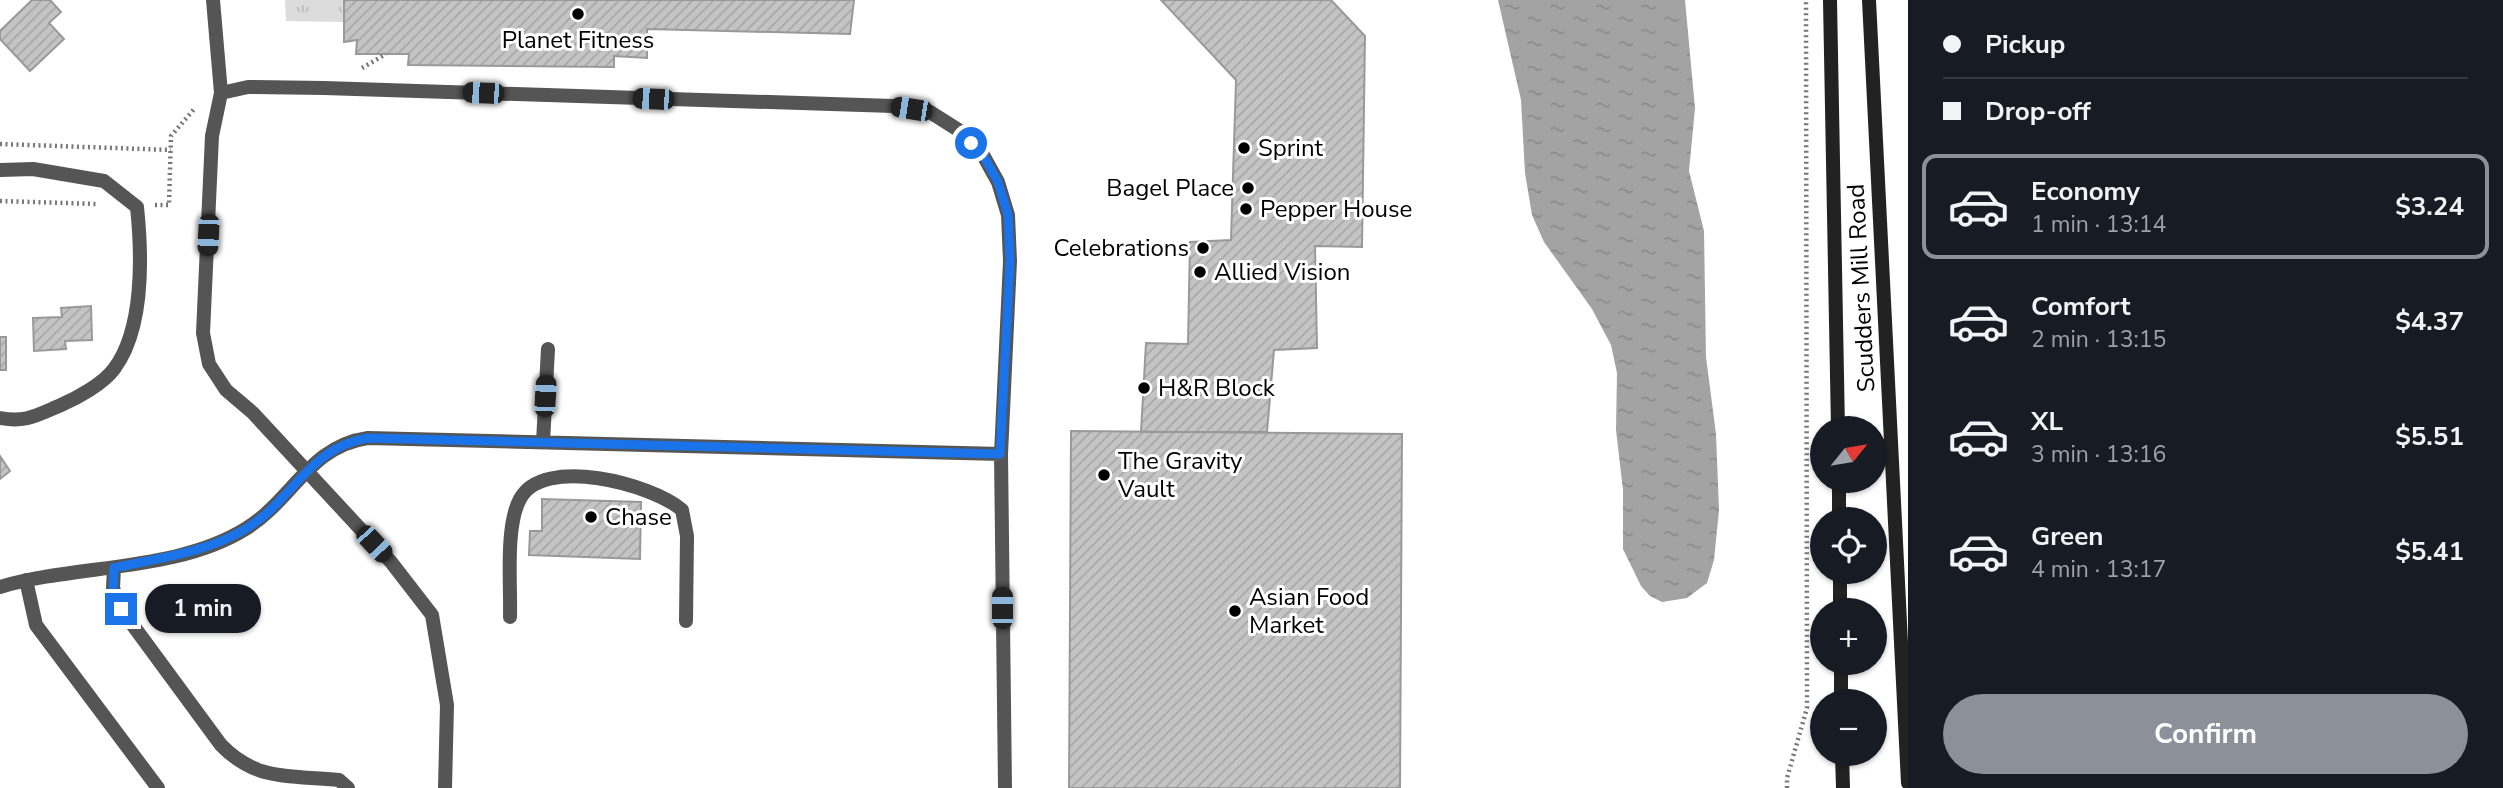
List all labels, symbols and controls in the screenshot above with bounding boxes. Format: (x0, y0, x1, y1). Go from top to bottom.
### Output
marker: Planet Fitness (570, 6, 586, 22)
place label: Planet Fitness (502, 24, 654, 56)
text: Pickup (1985, 27, 2065, 62)
car (462, 82, 505, 104)
car (632, 88, 675, 110)
text: Drop-off (1985, 94, 2091, 129)
car (889, 95, 934, 123)
route start (955, 127, 987, 159)
place label: Sprint (1258, 132, 1324, 164)
marker: Sprint (1236, 140, 1252, 156)
place label: Bagel Place (1106, 172, 1234, 204)
text: Economy (2031, 174, 2140, 209)
icon: car (1947, 175, 2010, 238)
marker: Bagel Place (1240, 180, 1256, 196)
street label: Scudders Mill Road (1840, 183, 1882, 393)
text: $3.24 (2395, 189, 2464, 224)
place label: Pepper House (1260, 193, 1412, 225)
marker: Pepper House (1238, 201, 1254, 217)
text: 1 min · 13:14 (2031, 209, 2166, 240)
car (197, 213, 220, 257)
place label: Celebrations (1053, 232, 1189, 264)
marker: Celebrations (1195, 240, 1211, 256)
place label: Allied Vision (1214, 256, 1350, 288)
marker: Allied Vision (1192, 264, 1208, 280)
text: Comfort (2031, 289, 2131, 324)
icon: car (1947, 290, 2010, 353)
text: $4.37 (2395, 304, 2464, 339)
text: 2 min · 13:15 (2031, 324, 2166, 355)
place label: H&R Block (1158, 372, 1276, 404)
car (534, 374, 557, 418)
marker: H&R Block (1136, 380, 1152, 396)
text: XL (2031, 404, 2063, 439)
icon: car (1947, 405, 2010, 468)
north arrow (1810, 416, 1886, 494)
map controls (1810, 416, 1887, 766)
text: $5.51 (2395, 419, 2464, 454)
text: 3 min · 13:16 (2031, 439, 2166, 470)
place label: The Gravity Vault (1117, 445, 1243, 505)
marker: The Gravity Vault (1096, 467, 1112, 483)
place label: Chase (605, 501, 672, 533)
button: locate (1810, 507, 1887, 584)
marker: Chase (583, 509, 599, 525)
text: Green (2031, 519, 2104, 554)
icon: car (1947, 520, 2010, 583)
car (352, 521, 397, 567)
text: $5.41 (2395, 534, 2464, 569)
text: 4 min · 13:17 (2031, 554, 2166, 585)
place label: Asian Food Market (1249, 581, 1369, 641)
callout: 1 min (146, 584, 261, 634)
car (992, 587, 1013, 629)
route end (105, 593, 137, 625)
text: 1 min (173, 593, 233, 624)
button: + (1810, 598, 1887, 675)
marker: Asian Food Market (1227, 603, 1243, 619)
button: − (1810, 689, 1887, 766)
button: Confirm (1943, 694, 2468, 774)

